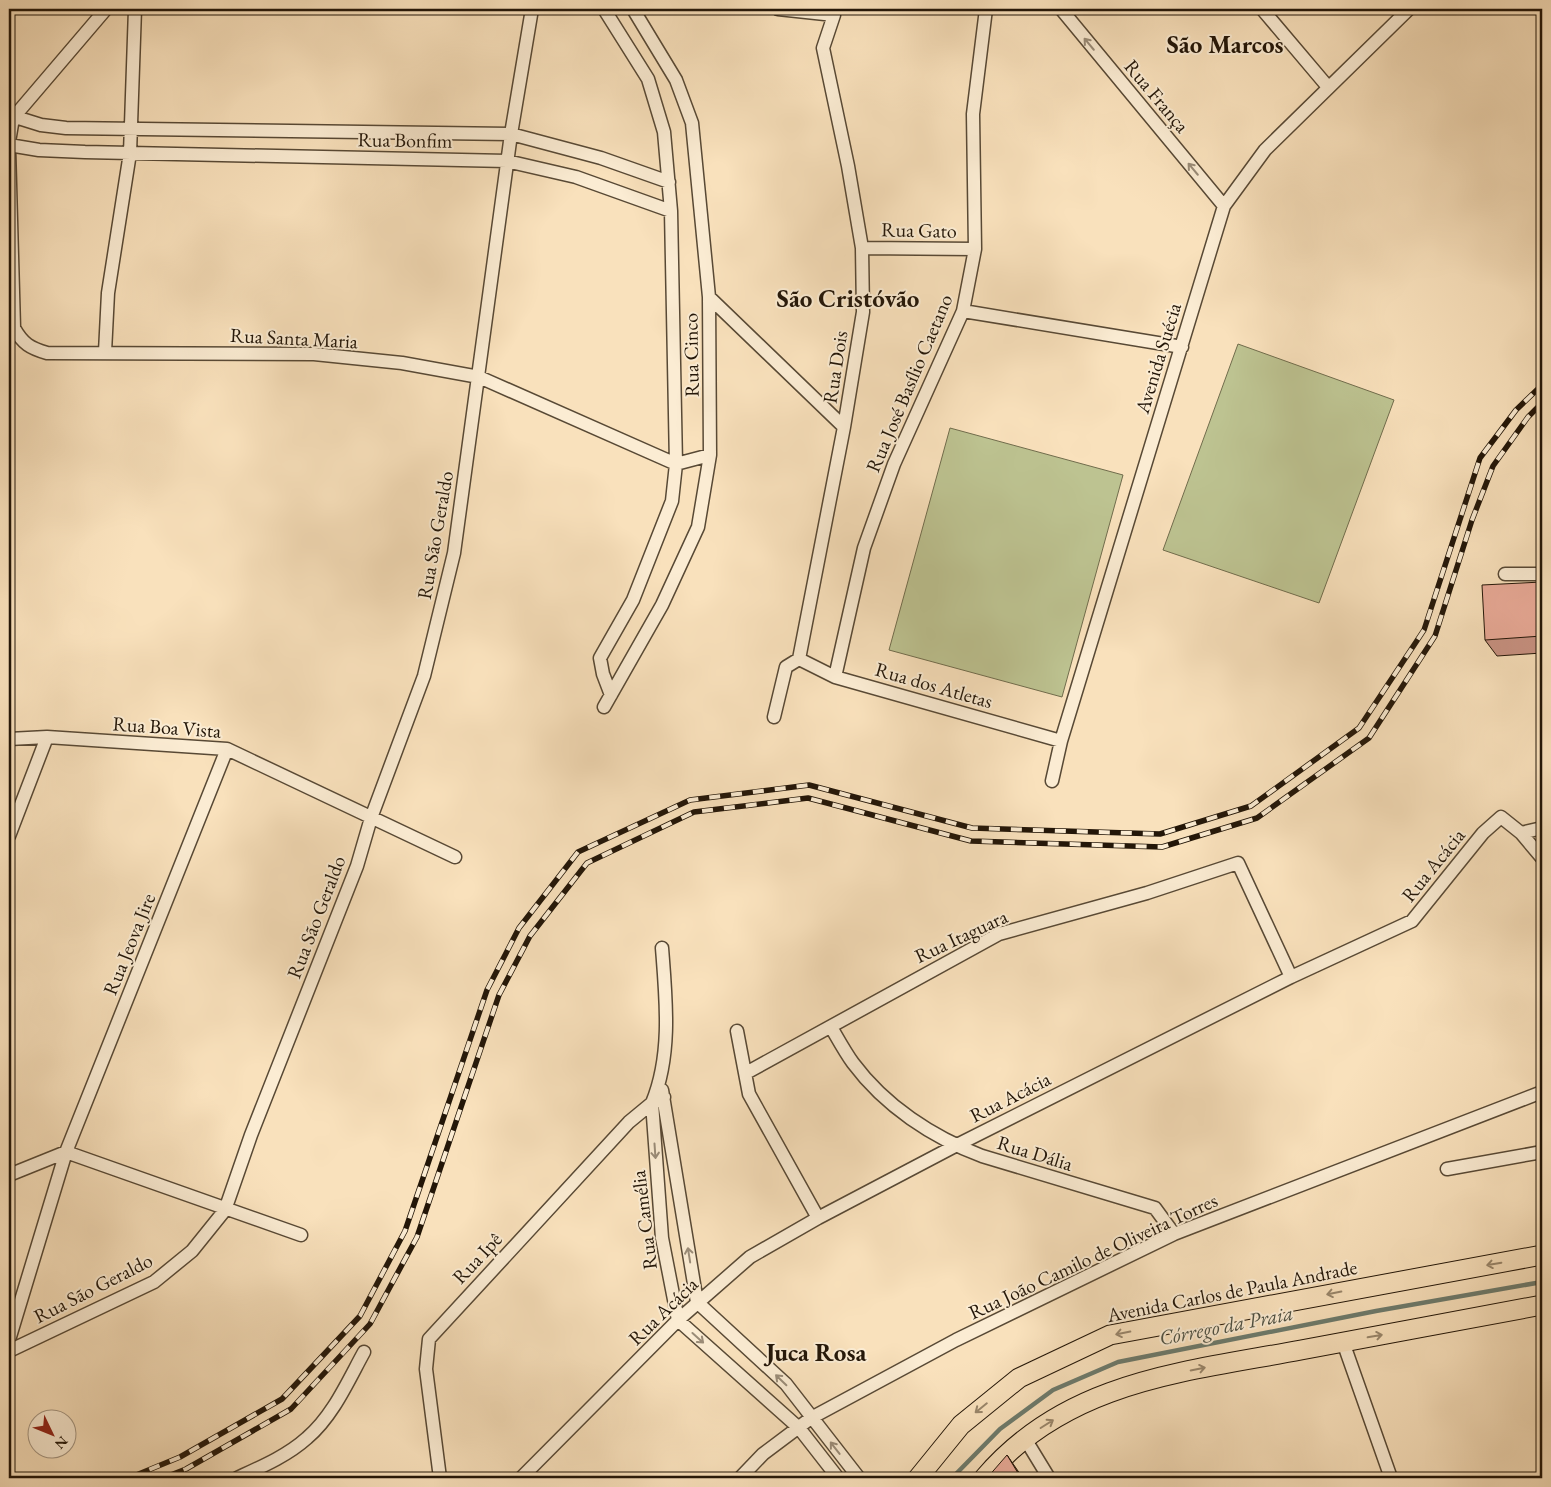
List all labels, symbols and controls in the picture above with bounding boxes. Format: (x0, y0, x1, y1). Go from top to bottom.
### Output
district label: São Marcos (1167, 28, 1283, 60)
one-way arrow (1084, 37, 1095, 50)
street label: Rua França (1119, 54, 1195, 138)
street label: Rua Bonfim (357, 126, 453, 154)
one-way arrow (1188, 163, 1199, 176)
street label: Rua Gato (881, 216, 957, 244)
district label: São Cristóvão (777, 282, 919, 314)
street label: Rua José Basílio Caetano (860, 290, 958, 476)
street label: Avenida Suécia (1129, 299, 1187, 418)
street label: Rua Cinco (677, 313, 705, 397)
street label: Rua Santa Maria (229, 322, 359, 354)
street label: Rua Dois (816, 329, 854, 405)
street label: Rua São Geraldo (411, 469, 459, 601)
street label: Rua dos Atletas (872, 656, 996, 714)
street label: Rua Boa Vista (112, 710, 222, 744)
street label: Rua Acácia (1395, 823, 1471, 907)
street label: Rua São Geraldo (281, 852, 351, 982)
street label: Rua Jeova Jire (97, 889, 161, 999)
street label: Rua Itaguara (910, 903, 1012, 969)
street label: Rua Acácia (965, 1066, 1055, 1128)
street label: Rua Dália (994, 1129, 1076, 1177)
one-way arrow (651, 1143, 660, 1159)
street label: Rua Camélia (625, 1169, 663, 1271)
street label: Rua João Camilo de Oliveira Torres (964, 1187, 1222, 1325)
street label: Rua Ipê (446, 1226, 508, 1289)
street label: Rua São Geraldo (29, 1247, 157, 1329)
one-way arrow (684, 1247, 694, 1263)
street label: Avenida Carlos de Paula Andrade (1104, 1254, 1360, 1328)
one-way arrow (1487, 1259, 1503, 1269)
street label: Rua Acácia (623, 1271, 703, 1351)
one-way arrow (1327, 1289, 1343, 1298)
water label: Córrego da Praia (1157, 1299, 1295, 1351)
one-way arrow (1116, 1329, 1132, 1338)
one-way arrow (1367, 1331, 1383, 1340)
one-way arrow (691, 1332, 704, 1344)
district label: Juca Rosa (763, 1336, 867, 1368)
one-way arrow (1190, 1364, 1206, 1374)
one-way arrow (774, 1374, 787, 1386)
one-way arrow (975, 1403, 988, 1414)
north arrow (28, 1410, 78, 1460)
one-way arrow (1039, 1418, 1053, 1428)
text: N (51, 1433, 72, 1454)
one-way arrow (830, 1441, 840, 1455)

